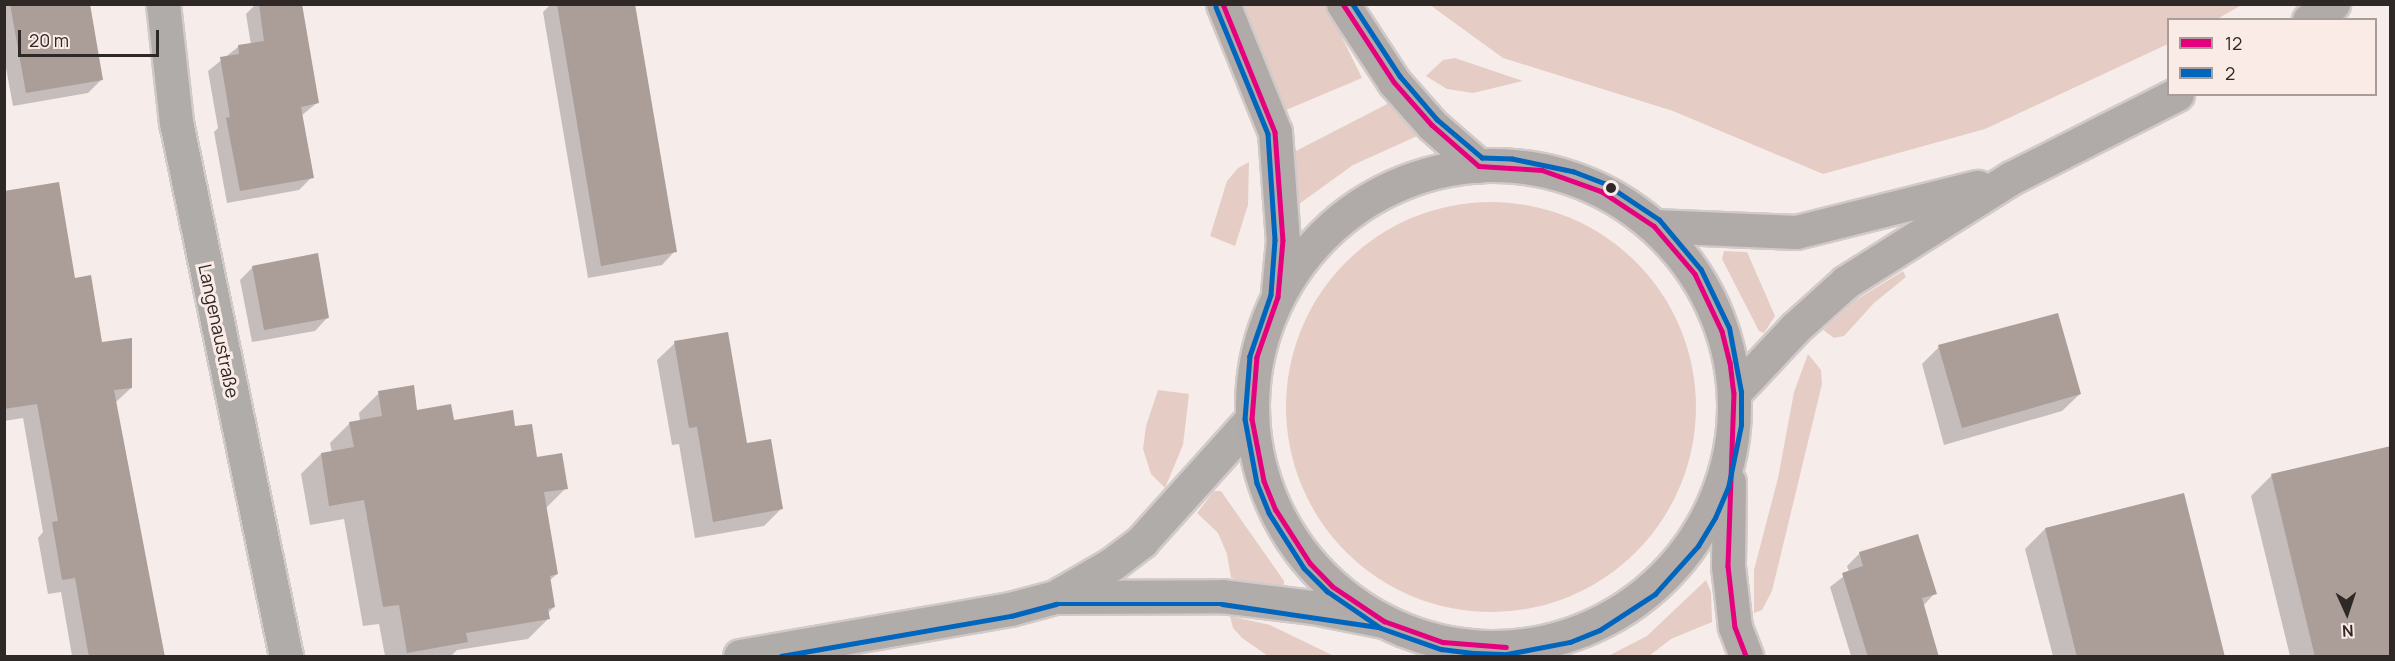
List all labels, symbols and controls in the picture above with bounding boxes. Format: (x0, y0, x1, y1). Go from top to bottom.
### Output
scale bar (21, 18, 162, 56)
legend (2167, 18, 2377, 96)
text: 20 m (29, 28, 69, 52)
text: 12 (2225, 31, 2242, 55)
text: 2 (2225, 61, 2235, 85)
unlabelled marker (1605, 182, 1617, 194)
street label: Langenaustraße (194, 262, 244, 400)
north arrow (2317, 583, 2377, 643)
text: N (2342, 620, 2354, 642)

